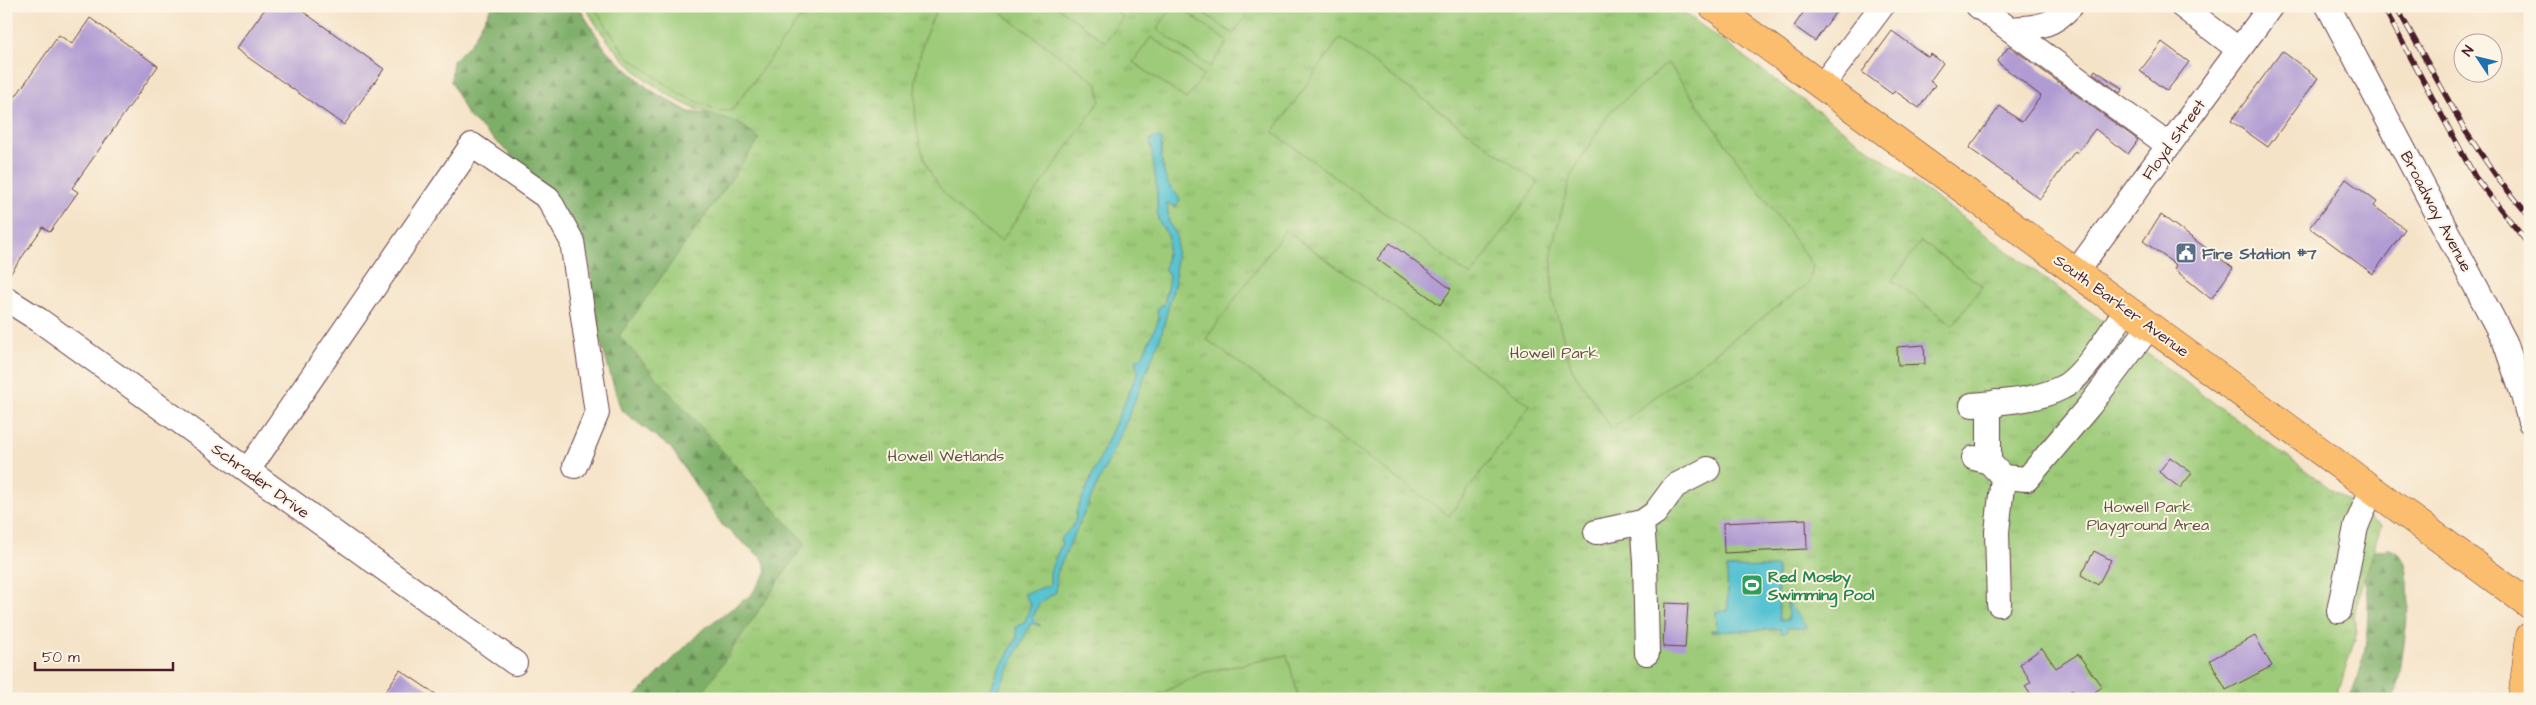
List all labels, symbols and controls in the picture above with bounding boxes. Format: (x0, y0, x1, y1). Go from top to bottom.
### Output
north arrow (2454, 32, 2504, 82)
text: N (2457, 42, 2479, 60)
street label: Floyd Street (2137, 94, 2212, 185)
street label: Broadway Avenue (2394, 147, 2477, 276)
public building icon: Fire Station #7 (2174, 241, 2198, 265)
place label: Fire Station #7 (2202, 243, 2317, 265)
street label: South Barker Avenue (2049, 249, 2194, 363)
park label: Howell Park (1510, 342, 1599, 364)
street label: Schrader Drive (207, 438, 314, 524)
park label: Howell Wetlands (888, 445, 1004, 467)
park label: Howell Park Playground Area (2087, 496, 2209, 537)
place label: Red Mosby Swimming Pool (1767, 566, 1875, 608)
sports icon: Red Mosby Swimming Pool (1740, 573, 1764, 597)
scale bar (35, 640, 172, 672)
text: 50 m (42, 647, 80, 668)

